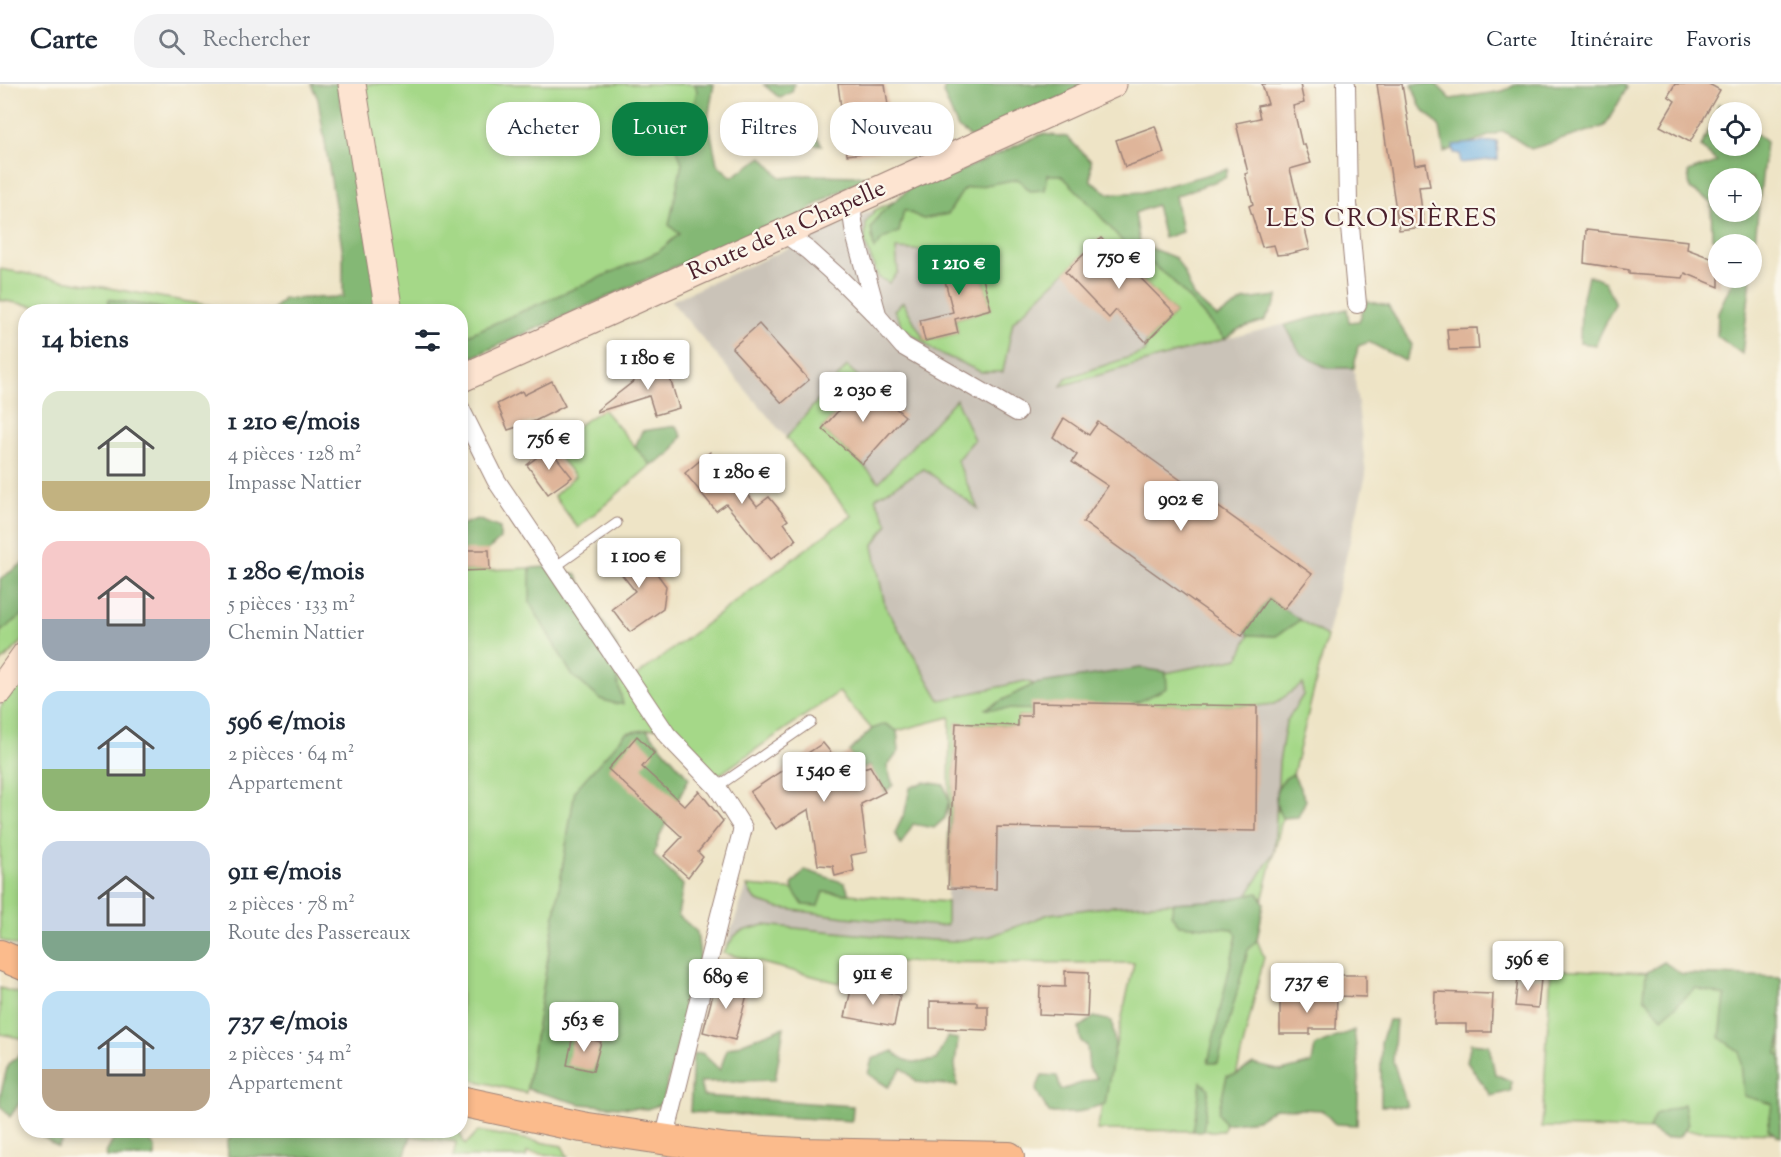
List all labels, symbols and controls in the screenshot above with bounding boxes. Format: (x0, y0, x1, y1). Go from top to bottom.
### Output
search box (134, 14, 554, 68)
text: Carte (30, 21, 98, 61)
icon: search (155, 25, 188, 58)
text: Rechercher (203, 25, 310, 57)
text: Carte (1486, 26, 1537, 56)
text: Itinéraire (1570, 26, 1653, 56)
text: Favoris (1686, 26, 1751, 56)
chip: Acheter (486, 102, 600, 156)
chip: Louer (612, 102, 708, 156)
chip: Filtres (720, 102, 818, 156)
chip: Nouveau (830, 102, 954, 156)
map controls (1708, 102, 1762, 288)
button: locate (1708, 102, 1762, 156)
button: + (1708, 168, 1762, 222)
street label: Route de la Chapelle (683, 172, 891, 290)
district label: LES CROISIÈRES (1266, 201, 1498, 238)
button: − (1708, 234, 1762, 288)
pin: 750 € (1077, 239, 1161, 290)
text: 750 € (1097, 244, 1141, 273)
pin: 1 210 € (904, 245, 1014, 296)
text: 1 210 € (932, 250, 986, 279)
text: 14 biens (42, 322, 129, 359)
icon: filters (411, 324, 444, 357)
pin: 1 180 € (593, 340, 703, 391)
text: 1 180 € (621, 345, 675, 374)
pin: 2 030 € (808, 372, 918, 423)
text: 2 030 € (833, 377, 893, 406)
text: 1 210 €/mois (228, 404, 360, 441)
icon: home (90, 415, 162, 487)
pin: 756 € (507, 420, 591, 471)
text: 756 € (527, 425, 571, 454)
text: 4 pièces · 128 m² (228, 441, 362, 470)
pin: 1 280 € (687, 454, 797, 505)
text: 1 280 € (713, 459, 771, 488)
text: Impasse Nattier (228, 470, 361, 499)
pin: 902 € (1139, 481, 1223, 532)
text: 902 € (1158, 486, 1204, 515)
pin: 1 100 € (584, 538, 694, 589)
text: 1 100 € (611, 543, 667, 572)
text: 1 280 €/mois (228, 554, 364, 591)
icon: home (90, 565, 162, 637)
text: 5 pièces · 133 m² (228, 591, 355, 620)
text: Chemin Nattier (228, 620, 364, 649)
text: 596 €/mois (228, 704, 346, 741)
icon: home (90, 715, 162, 787)
text: 2 pièces · 64 m² (228, 741, 355, 770)
pin: 1 540 € (769, 752, 879, 803)
text: 1 540 € (797, 757, 851, 786)
text: Appartement (228, 770, 343, 799)
text: 911 €/mois (228, 854, 341, 891)
icon: home (90, 865, 162, 937)
text: 2 pièces · 78 m² (228, 891, 355, 920)
text: Route des Passereaux (228, 920, 411, 949)
pin: 596 € (1486, 941, 1570, 992)
text: 596 € (1506, 946, 1550, 975)
pin: 911 € (831, 955, 915, 1006)
pin: 689 € (684, 959, 768, 1010)
text: 911 € (853, 960, 893, 989)
pin: 737 € (1265, 963, 1349, 1014)
text: 689 € (703, 964, 749, 993)
text: 737 € (1285, 968, 1329, 997)
pin: 563 € (542, 1002, 626, 1053)
text: 737 €/mois (228, 1004, 348, 1041)
text: 563 € (563, 1007, 605, 1036)
icon: home (90, 1015, 162, 1087)
text: 2 pièces · 54 m² (228, 1041, 352, 1070)
text: Appartement (228, 1070, 343, 1099)

